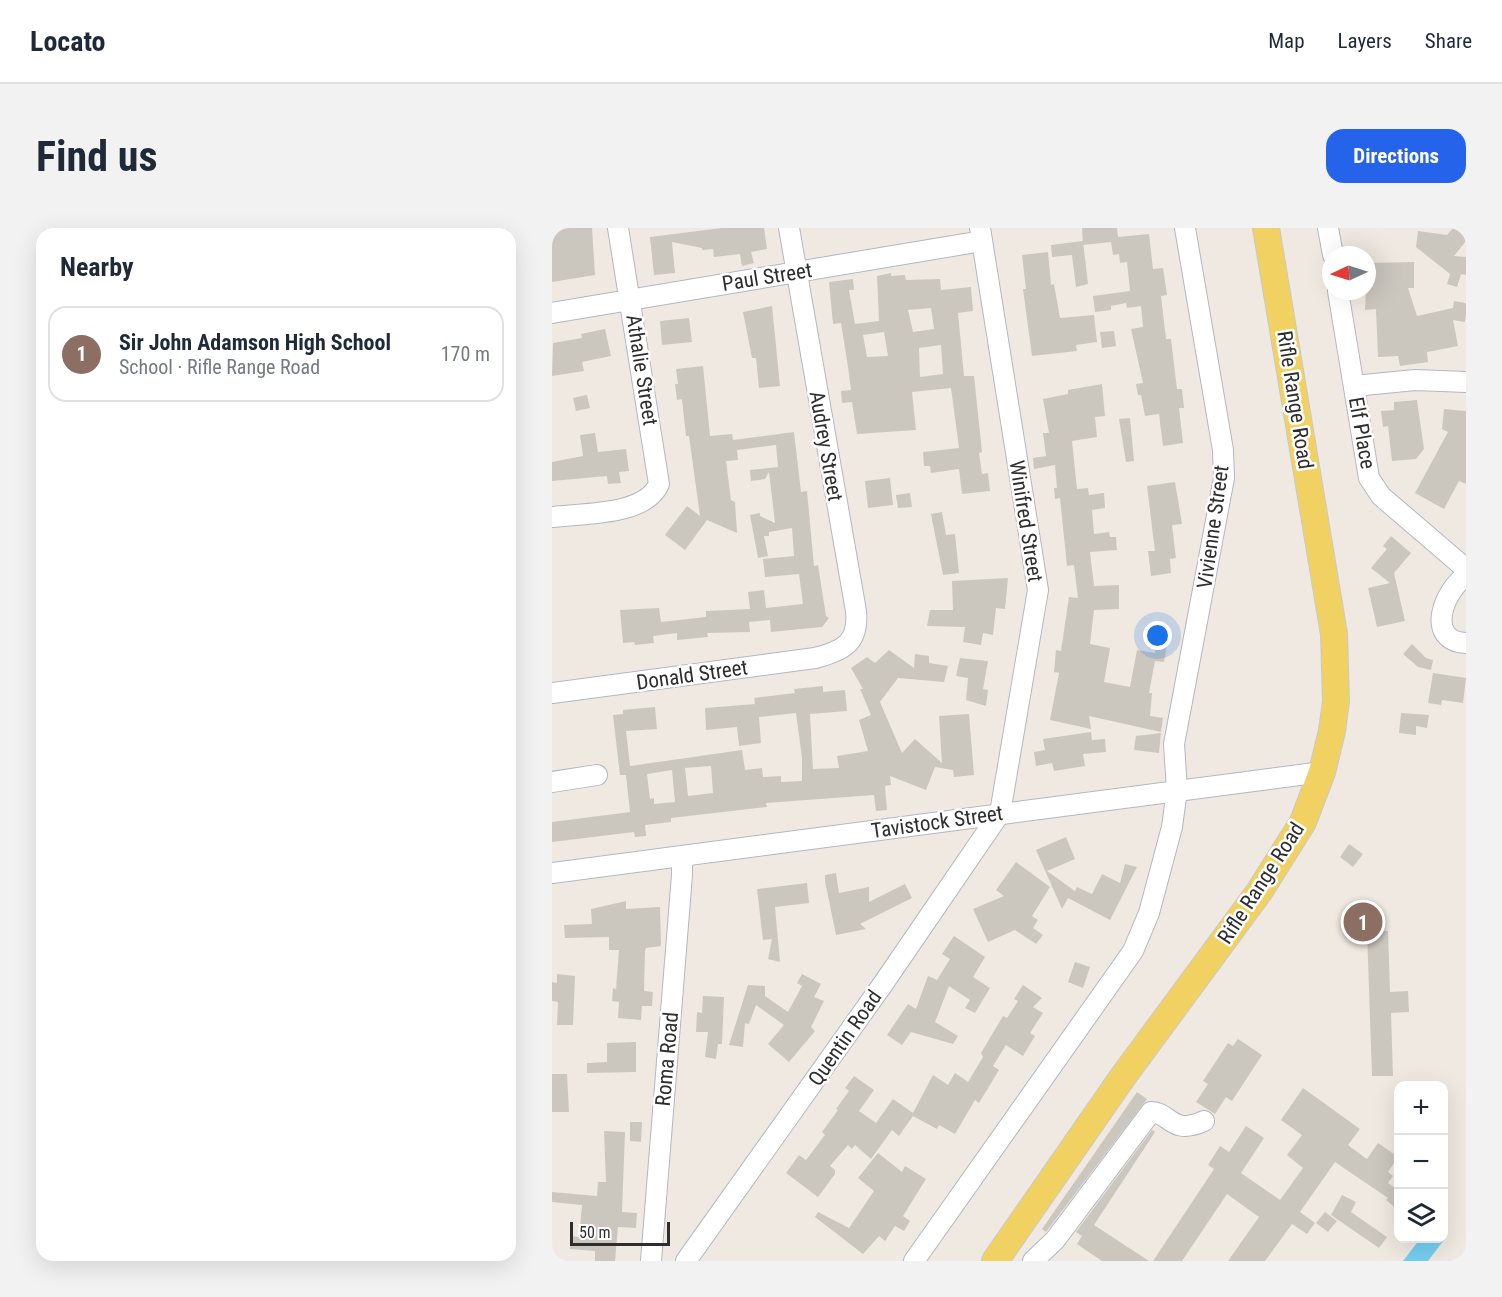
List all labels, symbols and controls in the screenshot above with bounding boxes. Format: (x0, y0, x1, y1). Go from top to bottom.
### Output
text: Locato (30, 25, 106, 58)
text: Map (1268, 29, 1305, 53)
text: Layers (1338, 29, 1392, 53)
text: Share (1425, 29, 1472, 53)
button: Directions (1326, 129, 1466, 183)
text: Find us (36, 132, 157, 181)
north arrow (1322, 246, 1376, 300)
text: Nearby (60, 252, 134, 282)
street label: Paul Street (720, 258, 814, 296)
street label: Athalie Street (621, 313, 663, 427)
street label: Rifle Range Road (1272, 329, 1318, 471)
text: Sir John Adamson High School (119, 330, 391, 355)
text: 1 (76, 342, 87, 366)
text: 170 m (441, 342, 490, 366)
text: School · Rifle Range Road (119, 355, 320, 379)
street label: Audrey Street (805, 389, 847, 503)
street label: Elf Place (1344, 395, 1380, 471)
street label: Winifred Street (1005, 458, 1047, 584)
street label: Vivienne Street (1192, 464, 1234, 590)
your location (1143, 621, 1172, 650)
street label: Donald Street (635, 655, 749, 695)
street label: Tavistock Street (870, 801, 1004, 843)
street label: Rifle Range Road (1213, 818, 1309, 948)
pin: 1 (1344, 900, 1382, 944)
street label: Quentin Road (803, 986, 887, 1090)
street label: Roma Road (651, 1011, 683, 1107)
map controls (1394, 1081, 1448, 1243)
button: + (1394, 1081, 1448, 1135)
button: − (1394, 1135, 1448, 1189)
button: layers (1394, 1189, 1448, 1243)
scale bar (570, 1219, 670, 1246)
text: 50 m (579, 1223, 611, 1242)

